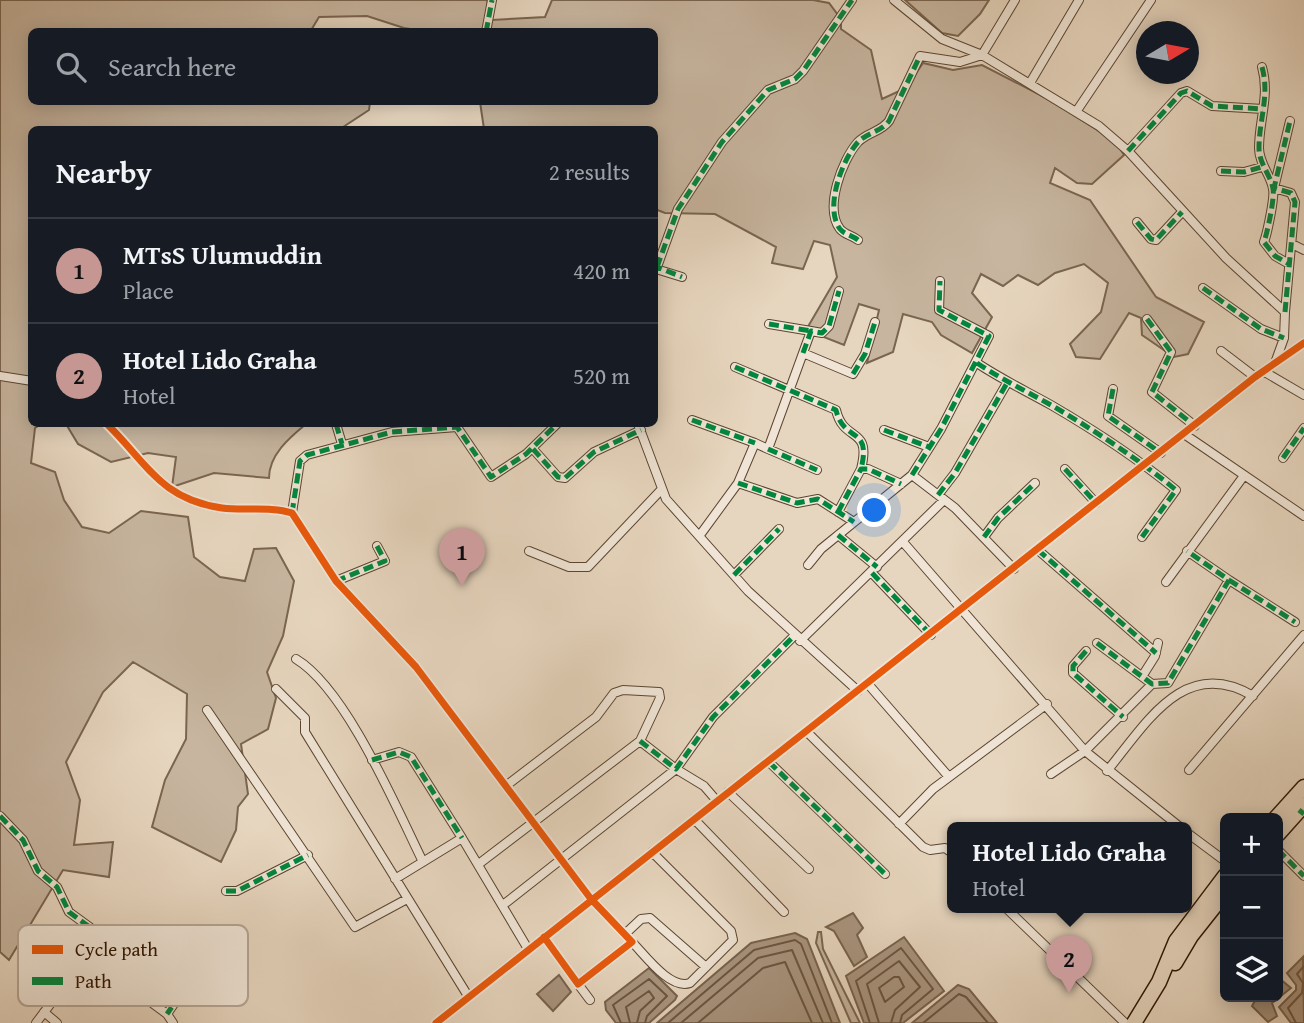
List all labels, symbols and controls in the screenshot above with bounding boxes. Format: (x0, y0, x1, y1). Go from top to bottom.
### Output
north arrow (1136, 21, 1199, 84)
search box (28, 28, 658, 105)
text: Search here (108, 47, 236, 86)
icon: search (52, 48, 90, 86)
text: Nearby (56, 150, 152, 194)
text: 2 results (549, 155, 630, 188)
text: MTsS Ulumuddin (123, 235, 322, 274)
text: 1 (73, 254, 85, 287)
text: 420 m (573, 254, 630, 287)
text: Place (123, 274, 174, 307)
text: Hotel Lido Graha (123, 340, 317, 379)
text: 2 (73, 359, 85, 392)
text: 520 m (573, 359, 630, 392)
text: Hotel (123, 379, 175, 412)
your location (857, 493, 891, 527)
pin: 1 (439, 528, 485, 586)
map controls (1220, 813, 1283, 1002)
button: + (1220, 813, 1283, 876)
popup (947, 822, 1192, 913)
text: Hotel Lido Graha (973, 832, 1166, 871)
text: Hotel (973, 871, 1025, 904)
button: − (1220, 876, 1283, 939)
legend (18, 925, 248, 1006)
text: Cycle path (75, 935, 158, 963)
pin: 2 (1046, 935, 1092, 993)
button: layers (1220, 939, 1283, 1002)
text: Path (75, 967, 112, 995)

